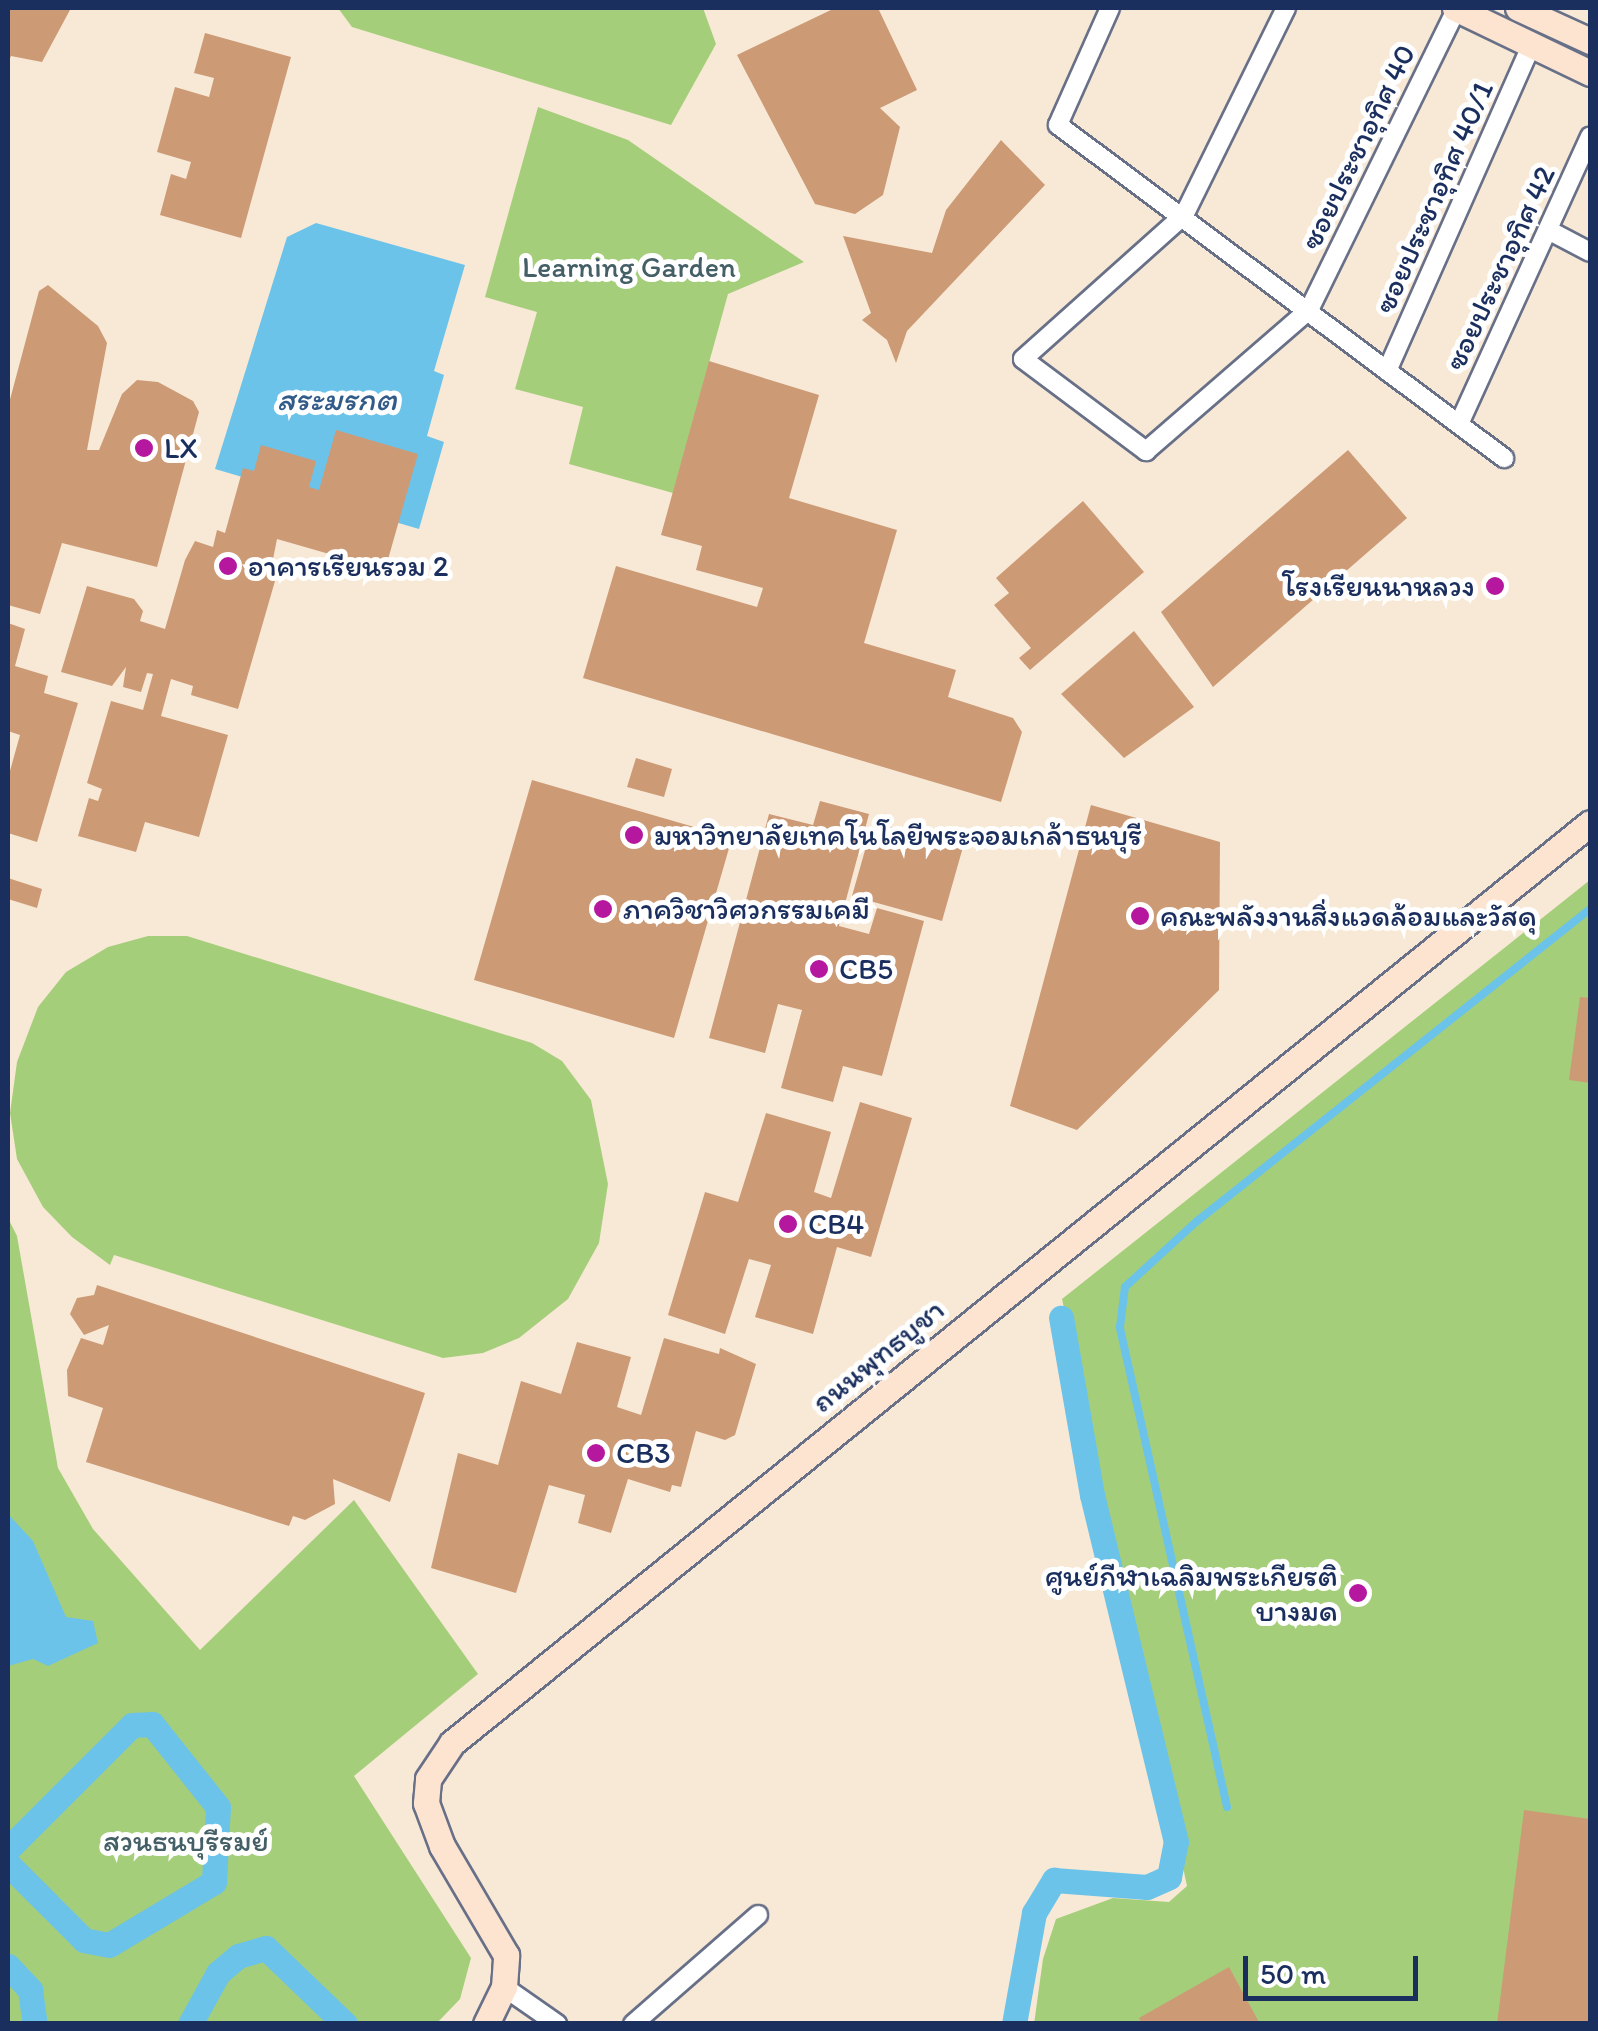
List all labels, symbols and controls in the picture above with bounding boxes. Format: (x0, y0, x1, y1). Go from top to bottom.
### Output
street label: ซอยประชาอุทิศ 40 (1293, 39, 1423, 255)
street label: ซอยประชาอุทิศ 40/1 (1367, 75, 1501, 319)
street label: ซอยประชาอุทิศ 42 (1437, 160, 1563, 376)
park label: Learning Garden (522, 249, 736, 285)
water label: สระมรกต (277, 380, 397, 418)
place label: LX (164, 430, 197, 466)
marker: LX (133, 437, 155, 459)
place label: อาคารเรียนรวม 2 (248, 548, 448, 584)
marker: อาคารเรียนรวม 2 (217, 555, 239, 577)
place label: โรงเรียนนาหลวง (1283, 568, 1475, 604)
marker: โรงเรียนนาหลวง (1484, 575, 1506, 597)
place label: มหาวิทยาลัยเทคโนโลยีพระจอมเกล้าธนบุรี (654, 817, 1142, 853)
marker: มหาวิทยาลัยเทคโนโลยีพระจอมเกล้าธนบุรี (623, 824, 645, 846)
place label: ภาควิชาวิศวกรรมเคมี (623, 891, 870, 927)
marker: ภาควิชาวิศวกรรมเคมี (592, 898, 614, 920)
place label: คณะพลังงานสิ่งแวดล้อมและวัสดุ (1160, 898, 1537, 934)
marker: คณะพลังงานสิ่งแวดล้อมและวัสดุ (1129, 905, 1151, 927)
place label: CB5 (839, 951, 893, 987)
marker: CB5 (808, 958, 830, 980)
place label: CB4 (808, 1206, 864, 1242)
marker: CB4 (777, 1213, 799, 1235)
street label: ถนนพุทธบูชา (805, 1292, 951, 1420)
place label: CB3 (616, 1435, 671, 1471)
marker: CB3 (585, 1442, 607, 1464)
place label: ศูนย์กีฬาเฉลิมพระเกียรติ บางมด (1045, 1558, 1338, 1628)
marker: ศูนย์กีฬาเฉลิมพระเกียรติ บางมด (1347, 1582, 1369, 1604)
park label: สวนธนบุรีรมย์ (103, 1823, 269, 1859)
scale bar (1248, 1936, 1423, 1998)
text: 50 m (1260, 1955, 1326, 1992)

